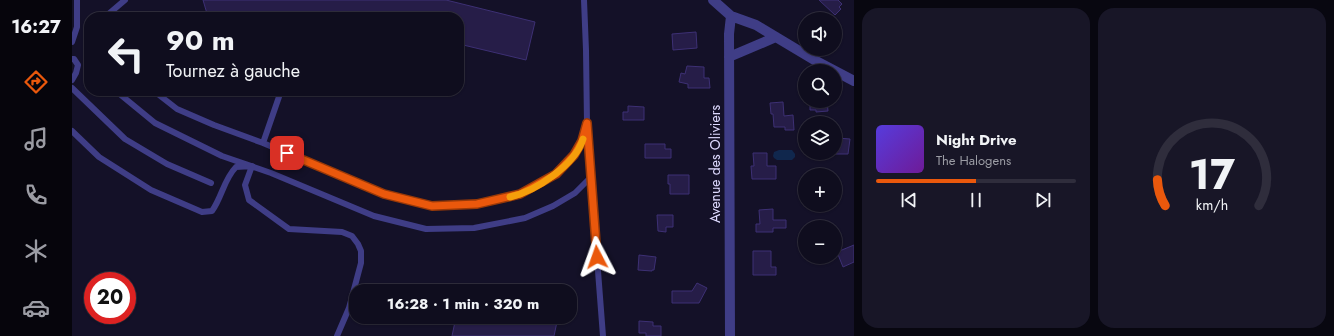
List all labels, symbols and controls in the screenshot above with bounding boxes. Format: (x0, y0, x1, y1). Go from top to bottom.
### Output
map controls (798, 12, 842, 264)
button: sound (798, 12, 842, 56)
text: 16:27 (11, 14, 61, 40)
text: 90 m (166, 20, 235, 61)
icon: left (100, 28, 152, 80)
text: Tournez à gauche (166, 58, 300, 84)
button: search (798, 64, 842, 108)
icon: directions (22, 68, 50, 96)
street label: Avenue des Oliviers (705, 105, 725, 223)
button: layers (798, 116, 842, 160)
icon: music (22, 125, 50, 153)
text: Night Drive (936, 129, 1017, 151)
pin (270, 136, 304, 170)
icon: arrive (276, 142, 298, 164)
text: 17 (1189, 144, 1235, 205)
text: The Halogens (936, 151, 1011, 170)
button: + (798, 168, 842, 212)
icon: phone (22, 181, 50, 209)
icon: previous (898, 189, 920, 211)
icon: pause (965, 189, 987, 211)
icon: next (1032, 189, 1054, 211)
text: km/h (1196, 195, 1228, 215)
button: − (798, 220, 842, 264)
position arrow (576, 236, 618, 278)
icon: climate (22, 237, 50, 265)
speed limit sign: 20 (84, 272, 136, 324)
text: 16:28 · 1 min · 320 m (387, 293, 539, 315)
icon: car (22, 294, 50, 322)

